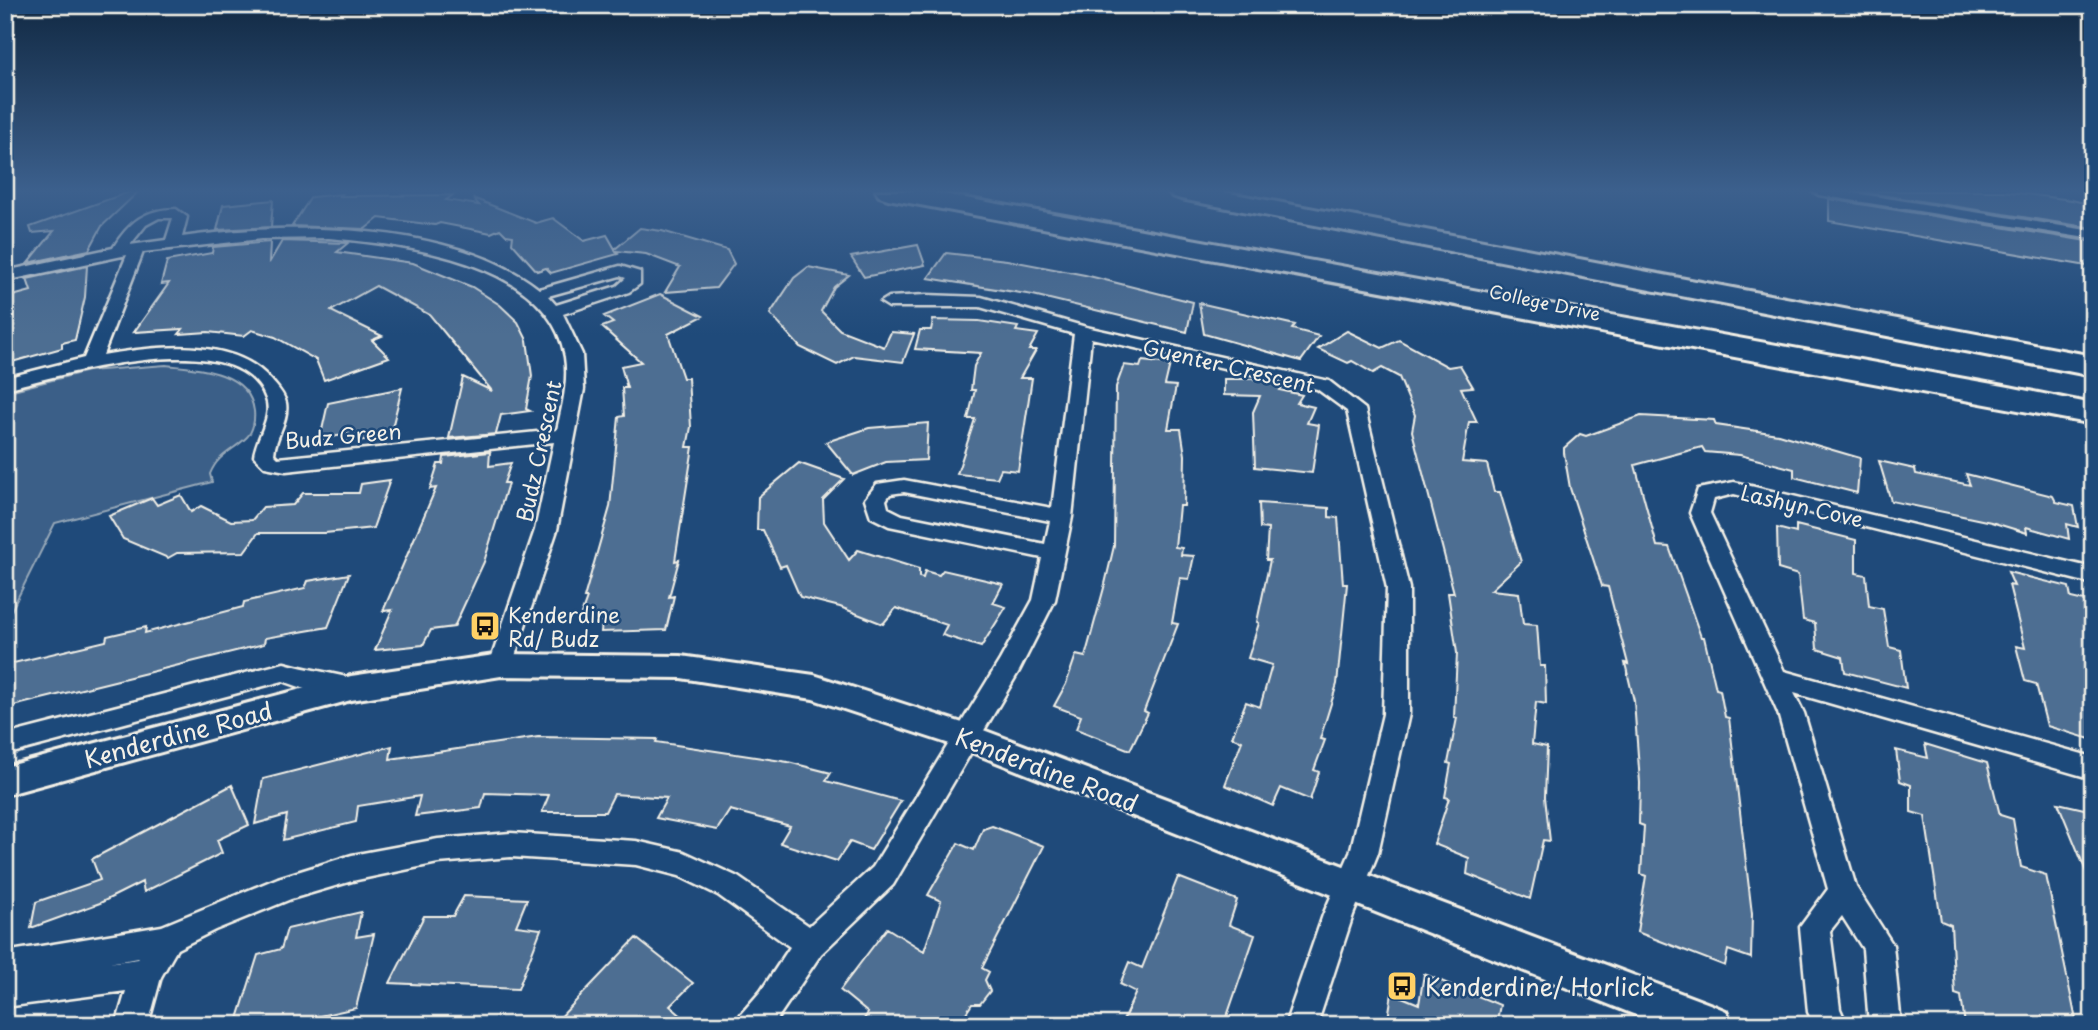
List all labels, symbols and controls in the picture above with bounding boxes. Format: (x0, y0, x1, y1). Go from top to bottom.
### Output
street label: College Drive (1487, 277, 1603, 327)
street label: Guenter Crescent (1140, 330, 1318, 400)
street label: Budz Crescent (507, 377, 569, 525)
street label: Budz Green (283, 414, 403, 456)
street label: Lashyn Cove (1738, 475, 1866, 535)
place label: Kenderdine Rd/ Budz (508, 598, 620, 654)
bus stop icon: Kenderdine Rd/ Budz (468, 609, 502, 643)
street label: Kenderdine Road (80, 692, 276, 776)
street label: Kenderdine Road (950, 718, 1144, 820)
place label: Kenderdine/ Horlick (1425, 968, 1654, 1004)
bus stop icon: Kenderdine/ Horlick (1385, 969, 1419, 1003)

